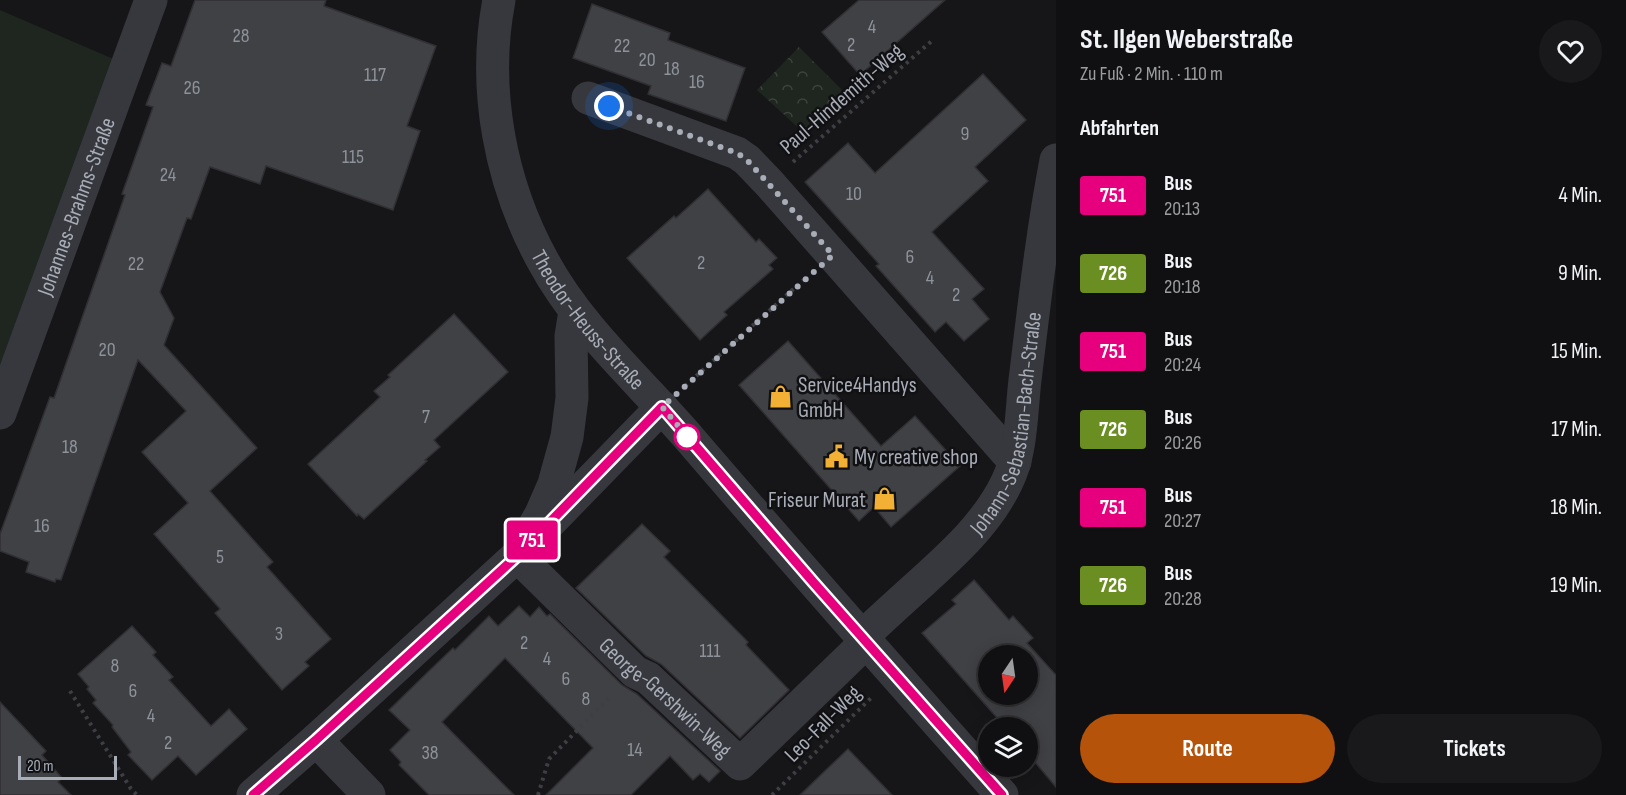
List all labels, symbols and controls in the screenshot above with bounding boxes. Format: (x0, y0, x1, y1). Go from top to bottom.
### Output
house number: 4 (868, 15, 876, 39)
button: heart (1539, 20, 1602, 83)
text: St. Ilgen Weberstraße (1080, 23, 1293, 56)
house number: 28 (233, 24, 250, 48)
house number: 2 (847, 33, 855, 57)
house number: 22 (614, 34, 630, 58)
street label: Paul-Hindemith-Weg (775, 38, 909, 160)
house number: 20 (638, 48, 656, 72)
house number: 18 (664, 57, 680, 81)
text: Zu Fuß · 2 Min. · 110 m (1080, 62, 1223, 86)
house number: 117 (364, 63, 386, 87)
house number: 16 (689, 70, 705, 94)
house number: 26 (184, 76, 201, 100)
your location (594, 91, 624, 121)
street label: Johannes-Brahms-Straße (32, 114, 122, 301)
text: Abfahrten (1080, 115, 1159, 142)
house number: 9 (961, 122, 969, 146)
house number: 115 (342, 145, 364, 169)
house number: 24 (160, 163, 176, 187)
text: Bus (1164, 170, 1193, 197)
house number: 10 (846, 182, 862, 206)
text: 4 Min. (1559, 182, 1602, 209)
text: 751 (1100, 183, 1126, 208)
text: 20:13 (1164, 197, 1200, 221)
house number: 6 (906, 245, 914, 269)
street label: Theodor-Heuss-Straße (525, 246, 650, 396)
text: Bus (1164, 248, 1193, 275)
house number: 2 (697, 251, 705, 275)
house number: 22 (128, 252, 144, 276)
text: 9 Min. (1558, 260, 1602, 287)
text: 726 (1099, 261, 1127, 286)
house number: 4 (926, 266, 934, 290)
text: 20:18 (1164, 275, 1200, 299)
house number: 2 (952, 283, 960, 307)
street label: Johann-Sebastian-Bach-Straße (964, 311, 1048, 542)
text: Bus (1164, 326, 1193, 353)
house number: 20 (98, 338, 116, 362)
text: 15 Min. (1551, 338, 1602, 365)
text: 751 (1100, 339, 1126, 364)
text: 20:24 (1164, 353, 1201, 377)
place label: Service4Handys GmbH (798, 372, 917, 424)
shop icon: Service4Handys GmbH (767, 384, 793, 410)
text: Bus (1164, 404, 1193, 431)
house number: 7 (422, 405, 430, 429)
text: 17 Min. (1551, 416, 1602, 443)
text: 726 (1099, 417, 1127, 442)
unlabelled marker (674, 424, 700, 450)
text: 20:26 (1164, 431, 1202, 455)
house number: 18 (62, 435, 78, 459)
public building icon: My creative shop (823, 443, 849, 469)
place label: My creative shop (854, 444, 978, 471)
text: Bus (1164, 482, 1193, 509)
shop icon: Friseur Murat (871, 486, 897, 512)
place label: Friseur Murat (768, 487, 866, 514)
text: 18 Min. (1550, 494, 1602, 521)
text: 751 (1100, 495, 1126, 520)
text: 20:27 (1164, 509, 1201, 533)
house number: 16 (34, 514, 50, 538)
line badge: 751 (498, 520, 566, 560)
text: 751 (519, 528, 545, 553)
house number: 5 (216, 545, 224, 569)
text: Bus (1164, 560, 1193, 587)
text: 19 Min. (1550, 572, 1602, 599)
text: 726 (1099, 573, 1127, 598)
text: 20:28 (1164, 587, 1202, 611)
house number: 3 (275, 622, 283, 646)
house number: 2 (520, 631, 528, 655)
street label: George-Gershwin-Weg (593, 632, 737, 764)
house number: 111 (700, 639, 721, 663)
north arrow (978, 645, 1038, 705)
map controls (978, 645, 1038, 777)
house number: 4 (543, 647, 551, 671)
house number: 8 (111, 654, 119, 678)
house number: 6 (562, 667, 570, 691)
house number: 6 (129, 679, 137, 703)
street label: Leo-Fall-Weg (779, 680, 867, 768)
house number: 8 (582, 687, 590, 711)
house number: 4 (147, 704, 155, 728)
button: Route (1080, 714, 1335, 783)
button: Tickets (1347, 714, 1602, 783)
button: layers (978, 717, 1038, 777)
house number: 2 (164, 731, 172, 755)
house number: 14 (627, 738, 643, 762)
house number: 38 (421, 741, 439, 765)
scale bar (18, 753, 117, 780)
text: 20 m (27, 757, 54, 776)

